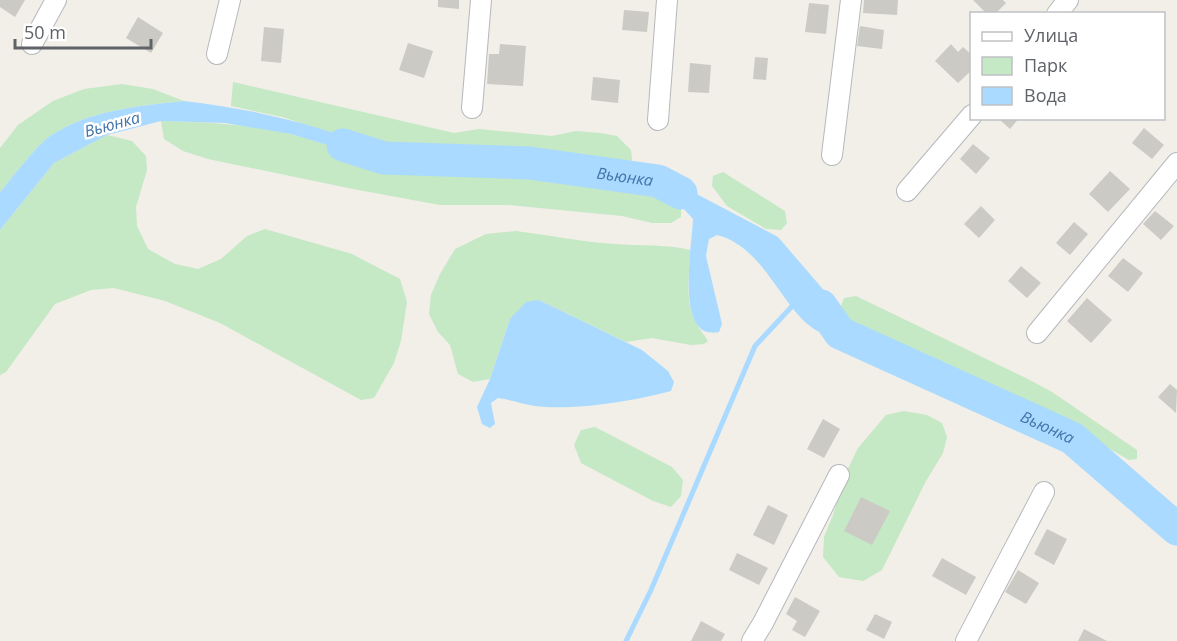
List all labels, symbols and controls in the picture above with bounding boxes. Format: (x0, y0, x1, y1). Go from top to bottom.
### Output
scale bar (15, 12, 152, 50)
legend (970, 12, 1165, 120)
text: 50 m (24, 20, 66, 44)
text: Улица (1024, 23, 1078, 47)
text: Парк (1024, 53, 1068, 77)
text: Вода (1024, 83, 1067, 107)
water label: Вьюнка (82, 106, 142, 142)
water label: Вьюнка (595, 162, 655, 191)
water label: Вьюнка (1017, 405, 1078, 449)

